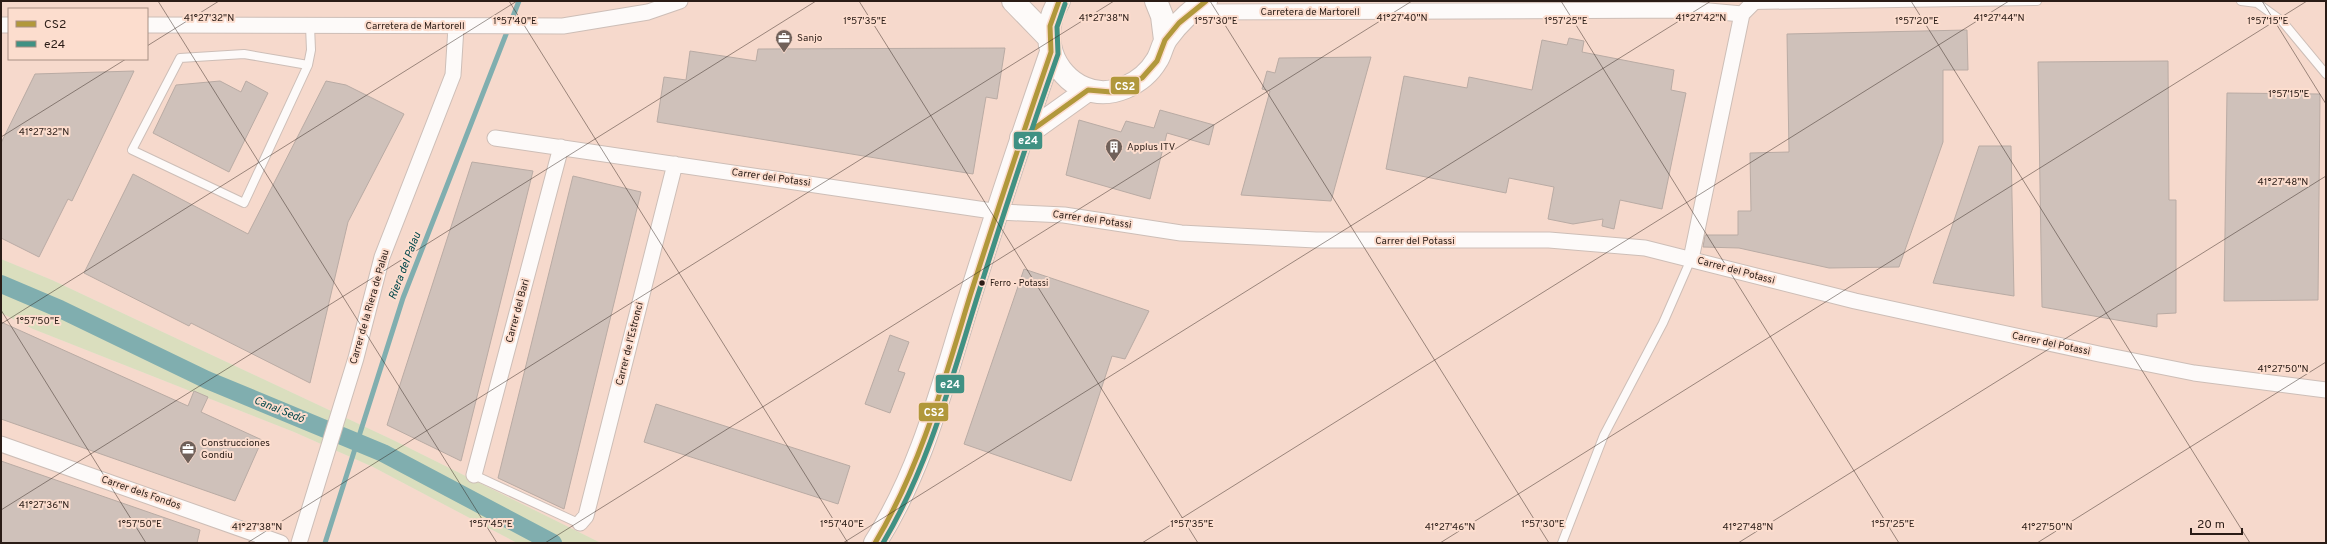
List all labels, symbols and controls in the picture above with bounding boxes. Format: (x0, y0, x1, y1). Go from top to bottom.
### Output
street label: Carretera de Martorell (1260, 6, 1360, 19)
legend (8, 8, 148, 60)
text: 41°27'32"N (184, 12, 234, 25)
text: 41°27'38"N (1079, 12, 1129, 25)
text: 41°27'40"N (1376, 12, 1428, 25)
text: 41°27'42"N (1676, 12, 1726, 25)
text: 41°27'44"N (1974, 12, 2024, 25)
text: 1°57'40"E (493, 15, 537, 28)
text: 1°57'35"E (843, 15, 887, 28)
text: 1°57'30"E (1194, 15, 1238, 28)
text: 1°57'25"E (1544, 15, 1588, 28)
text: 1°57'20"E (1895, 15, 1939, 28)
text: 1°57'15"E (2247, 15, 2289, 28)
text: CS2 (44, 17, 66, 33)
street label: Carretera de Martorell (365, 20, 465, 33)
office icon: Sanjo (774, 28, 794, 53)
place label: Sanjo (797, 32, 823, 45)
text: e24 (44, 37, 65, 53)
line badge: CS2 (1110, 76, 1140, 95)
text: CS2 (1115, 80, 1135, 94)
text: 1°57'15"E (2268, 88, 2310, 101)
text: 41°27'32"N (19, 126, 69, 139)
line badge: e24 (1013, 131, 1043, 150)
text: e24 (1018, 134, 1038, 148)
building icon: Applus ITV (1104, 137, 1124, 162)
place label: Applus ITV (1127, 141, 1176, 154)
street label: Carrer del Potassi (731, 166, 811, 190)
text: 41°27'48"N (2258, 176, 2308, 189)
street label: Carrer del Potassi (1052, 208, 1132, 232)
water label: Riera del Palau (386, 229, 425, 302)
street label: Carrer del Potassi (1375, 235, 1455, 248)
street label: Carrer de la Riera de Palau (347, 248, 393, 366)
street label: Carrer del Potassi (1696, 254, 1776, 288)
street label: Carrer del Bari (503, 278, 533, 344)
marker: Ferro - Potassi (977, 278, 987, 288)
place label: Ferro - Potassi (990, 278, 1048, 289)
street label: Carrer de l'Estronci (613, 301, 647, 387)
text: 1°57'50"E (16, 315, 60, 328)
street label: Carrer del Potassi (2011, 329, 2091, 359)
text: 41°27'50"N (2257, 363, 2309, 376)
line badge: e24 (935, 374, 965, 394)
text: e24 (940, 378, 960, 392)
water label: Canal Sedó (252, 394, 307, 427)
line badge: CS2 (918, 402, 949, 422)
text: CS2 (924, 406, 944, 420)
place label: Construcciones Gondiu (201, 437, 270, 462)
office icon: Construcciones Gondiu (178, 439, 198, 464)
street label: Carrer dels Fondos (99, 473, 183, 513)
text: 41°27'36"N (19, 499, 69, 512)
scale bar (2191, 510, 2242, 536)
text: 20 m (2197, 517, 2225, 533)
text: 1°57'50"E (118, 518, 162, 531)
text: 1°57'45"E (469, 518, 513, 531)
text: 1°57'40"E (820, 518, 864, 531)
text: 1°57'35"E (1170, 518, 1214, 531)
text: 1°57'30"E (1521, 518, 1565, 531)
text: 1°57'25"E (1871, 518, 1915, 531)
text: 41°27'38"N (232, 521, 282, 534)
text: 41°27'46"N (1425, 521, 1475, 534)
text: 41°27'48"N (1723, 521, 1773, 534)
text: 41°27'50"N (2021, 521, 2073, 534)

